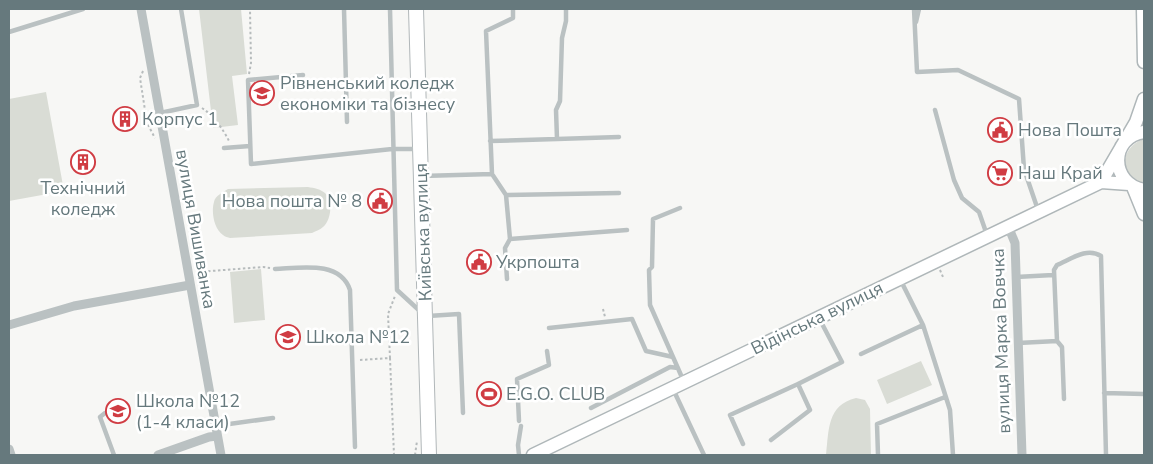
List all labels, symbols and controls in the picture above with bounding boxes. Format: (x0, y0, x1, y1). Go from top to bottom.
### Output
place label: Рівненський коледж економіки та бізнесу (280, 71, 456, 116)
school or university icon: Рівненський коледж економіки та бізнесу (249, 80, 275, 106)
building icon: Корпус 1 (112, 106, 138, 132)
place label: Корпус 1 (142, 107, 218, 131)
public building icon: Нова Пошта (987, 117, 1013, 143)
place label: Нова Пошта (1018, 118, 1122, 142)
street label: вулиця Вишиванка (170, 147, 222, 311)
building icon: Технічний коледж (70, 149, 96, 175)
supermarket icon: Наш Край (987, 160, 1013, 186)
place label: Наш Край (1018, 161, 1103, 185)
street label: Київська вулиця (409, 162, 437, 302)
place label: Технічний коледж (40, 176, 126, 221)
public building icon: Нова пошта № 8 (367, 188, 393, 214)
place label: Нова пошта № 8 (222, 189, 362, 213)
street label: вулиця Марка Вовчка (986, 248, 1016, 434)
public building icon: Укрпошта (466, 249, 492, 275)
place label: Укрпошта (495, 250, 580, 274)
street label: Відінська вулиця (747, 276, 887, 360)
school or university icon: Школа №12 (275, 324, 301, 350)
place label: Школа №12 (306, 325, 410, 349)
sports icon: E.G.O. CLUB (476, 381, 502, 407)
place label: E.G.O. CLUB (506, 382, 605, 406)
place label: Школа №12 (1-4 класи) (136, 389, 240, 434)
school or university icon: Школа №12 (1-4 класи) (105, 398, 131, 424)

